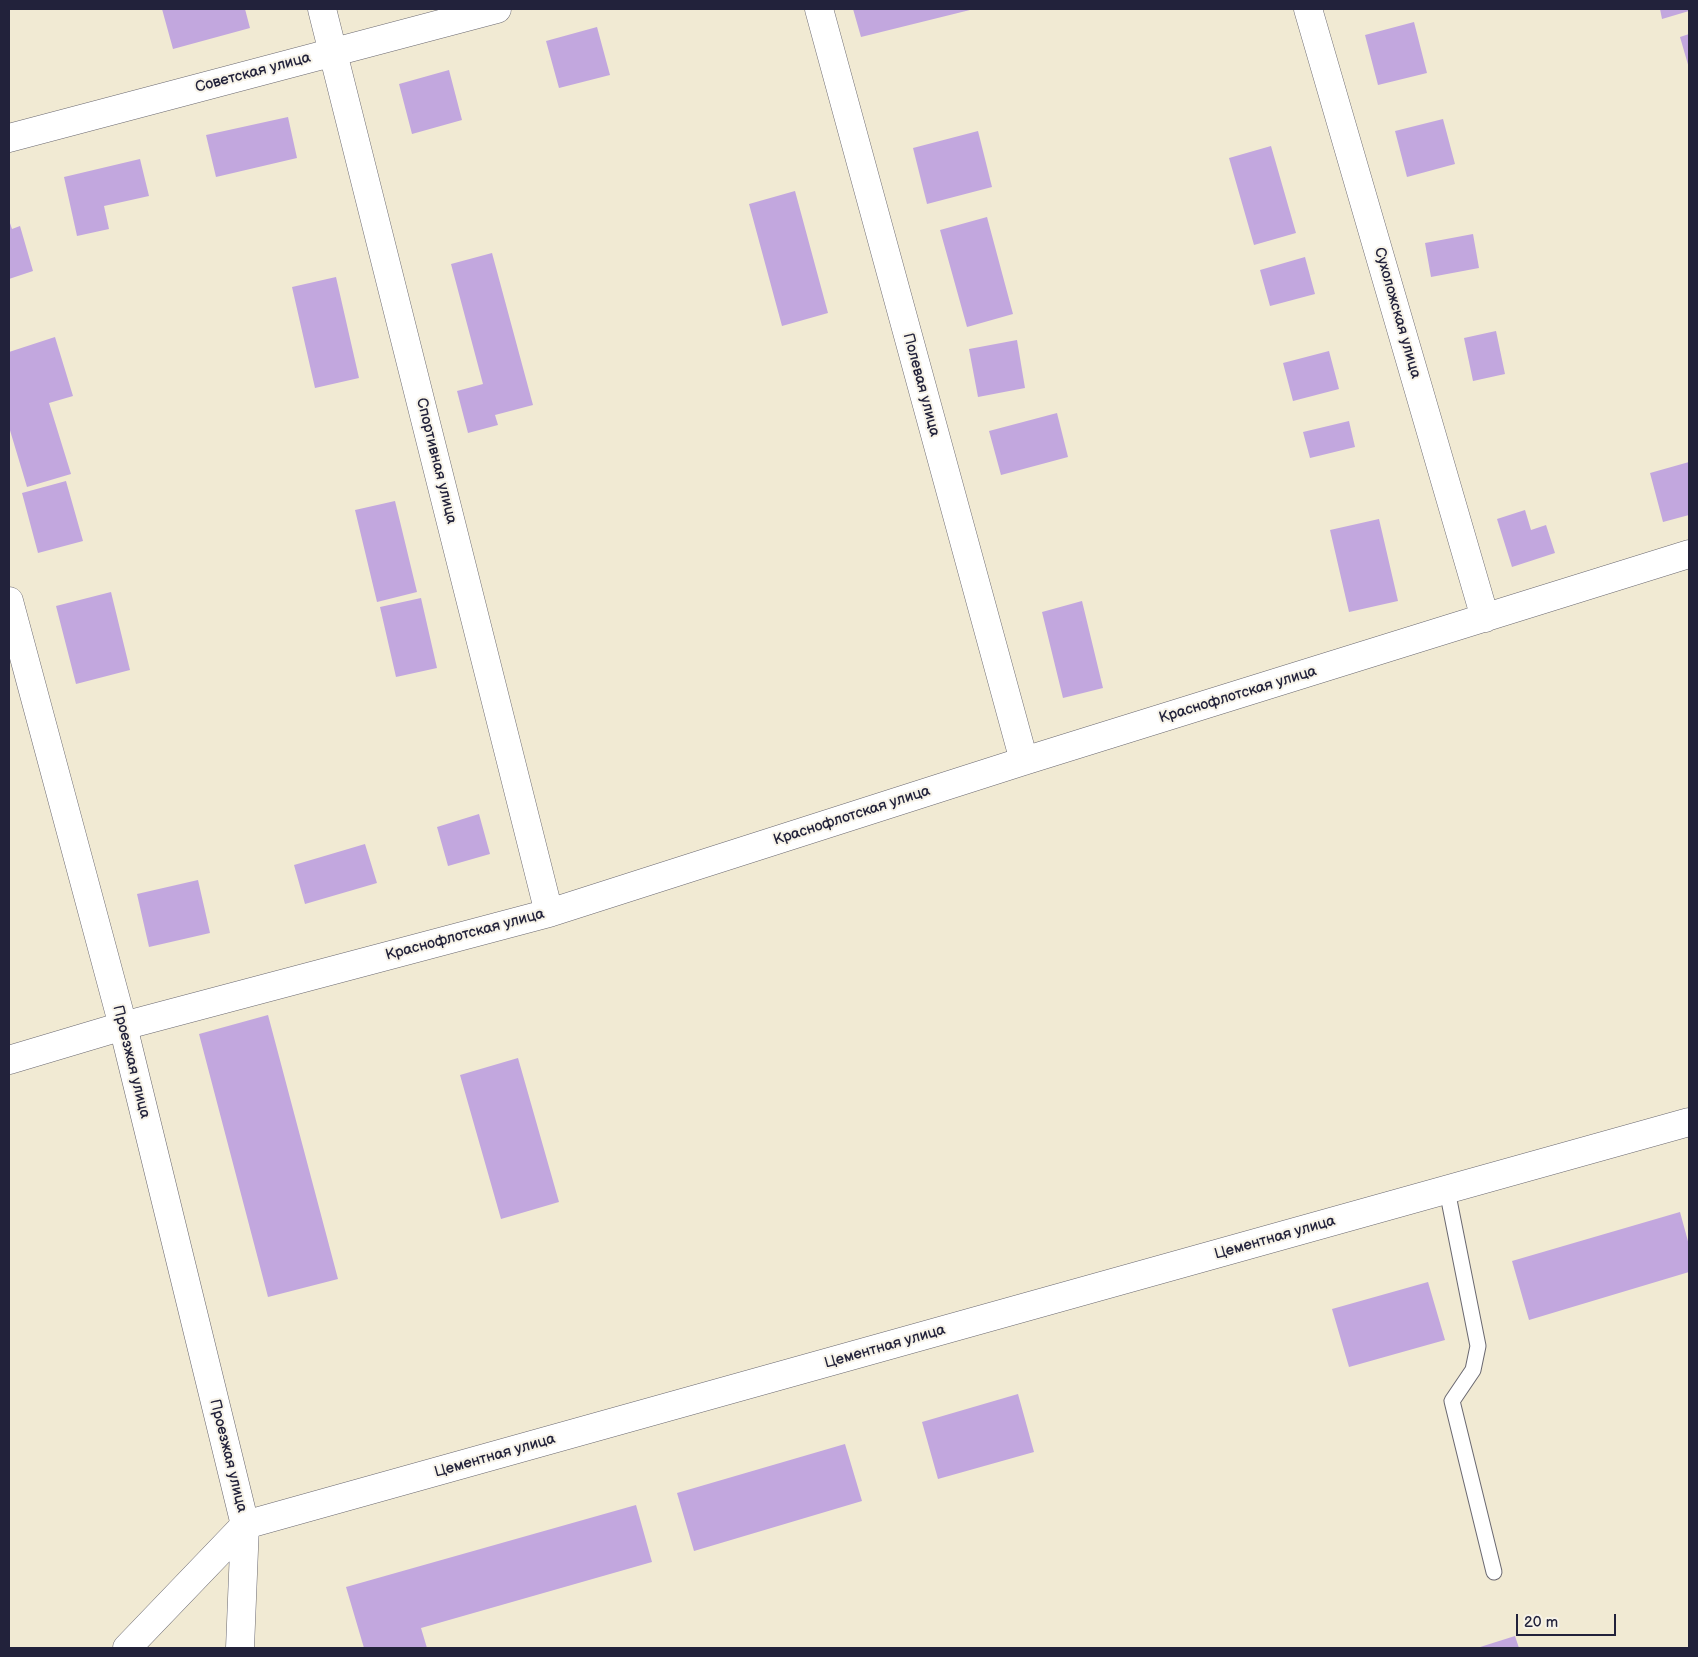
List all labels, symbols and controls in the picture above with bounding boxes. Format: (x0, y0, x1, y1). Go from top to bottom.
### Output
street label: Советская улица (193, 49, 313, 97)
street label: Сухоложская улица (1370, 245, 1424, 381)
street label: Полевая улица (899, 331, 943, 439)
street label: Спортивная улица (412, 396, 460, 526)
street label: Краснофлотская улица (1157, 662, 1319, 728)
street label: Краснофлотская улица (771, 782, 933, 850)
street label: Краснофлотская улица (384, 905, 546, 965)
street label: Проезжая улица (108, 1004, 154, 1120)
street label: Цементная улица (1213, 1212, 1337, 1264)
street label: Цементная улица (823, 1321, 947, 1373)
street label: Проезжая улица (205, 1398, 251, 1514)
street label: Цементная улица (433, 1430, 557, 1482)
scale bar (1518, 1604, 1618, 1636)
text: 20 m (1524, 1613, 1558, 1632)

